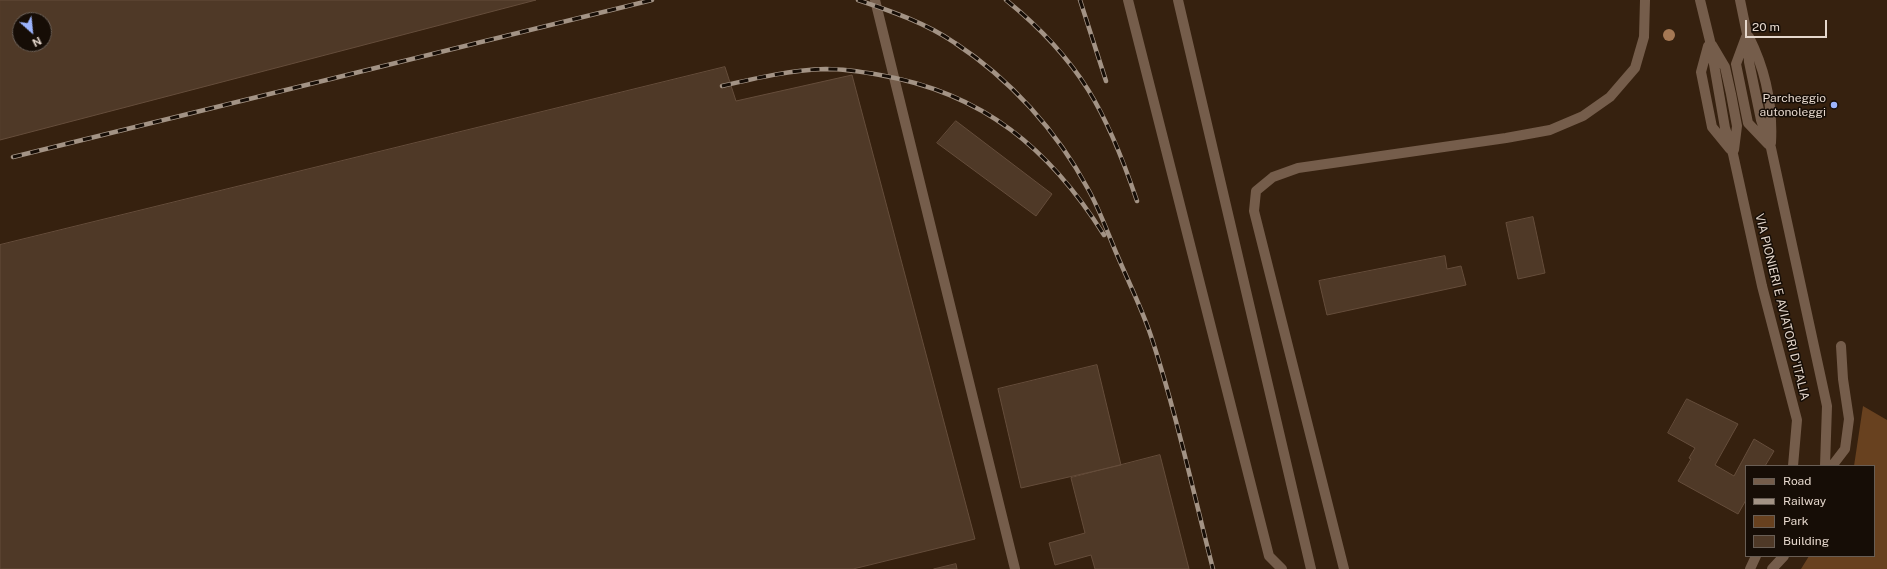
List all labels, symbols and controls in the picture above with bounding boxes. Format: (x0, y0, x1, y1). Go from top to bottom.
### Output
north arrow (12, 12, 52, 52)
scale bar (1747, 12, 1829, 38)
text: 20 m (1752, 20, 1780, 34)
text: N (30, 34, 44, 49)
place label: Parcheggio autonoleggi (1760, 91, 1826, 119)
marker: Parcheggio autonoleggi (1829, 100, 1839, 110)
street label: VIA PIONIERI E AVIATORI D'ITALIA (1752, 212, 1812, 402)
legend (1745, 465, 1875, 557)
text: Road (1783, 474, 1811, 488)
text: Railway (1783, 494, 1826, 508)
text: Park (1783, 514, 1809, 528)
text: Building (1783, 534, 1829, 548)

